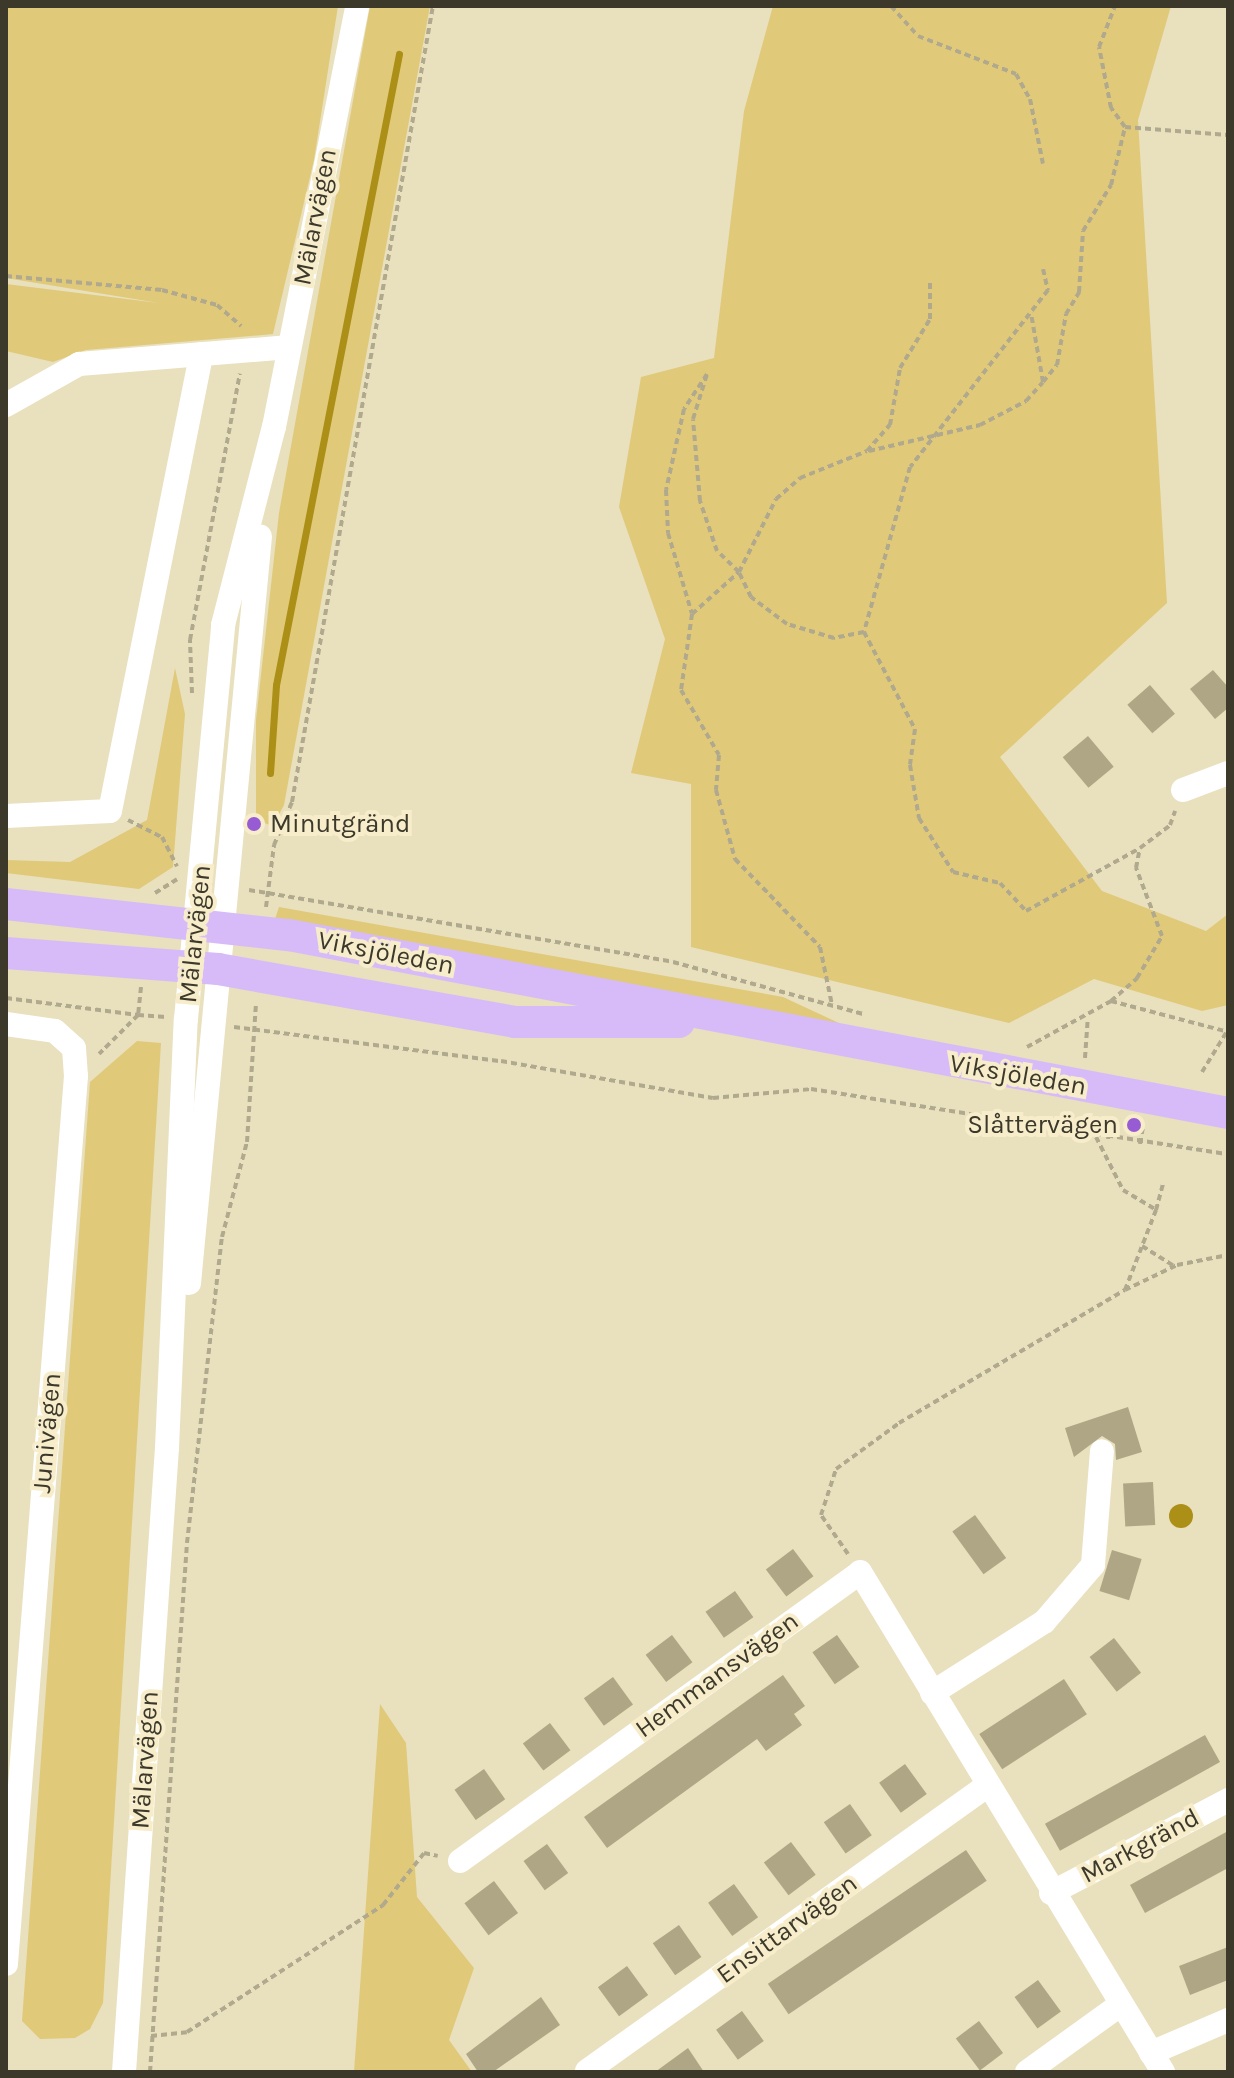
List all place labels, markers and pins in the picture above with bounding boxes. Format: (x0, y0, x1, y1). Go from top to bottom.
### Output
place label: Minutgränd (270, 808, 410, 840)
marker: Minutgränd (245, 815, 263, 833)
place label: Slåttervägen (967, 1109, 1118, 1141)
marker: Slåttervägen (1125, 1116, 1143, 1134)

